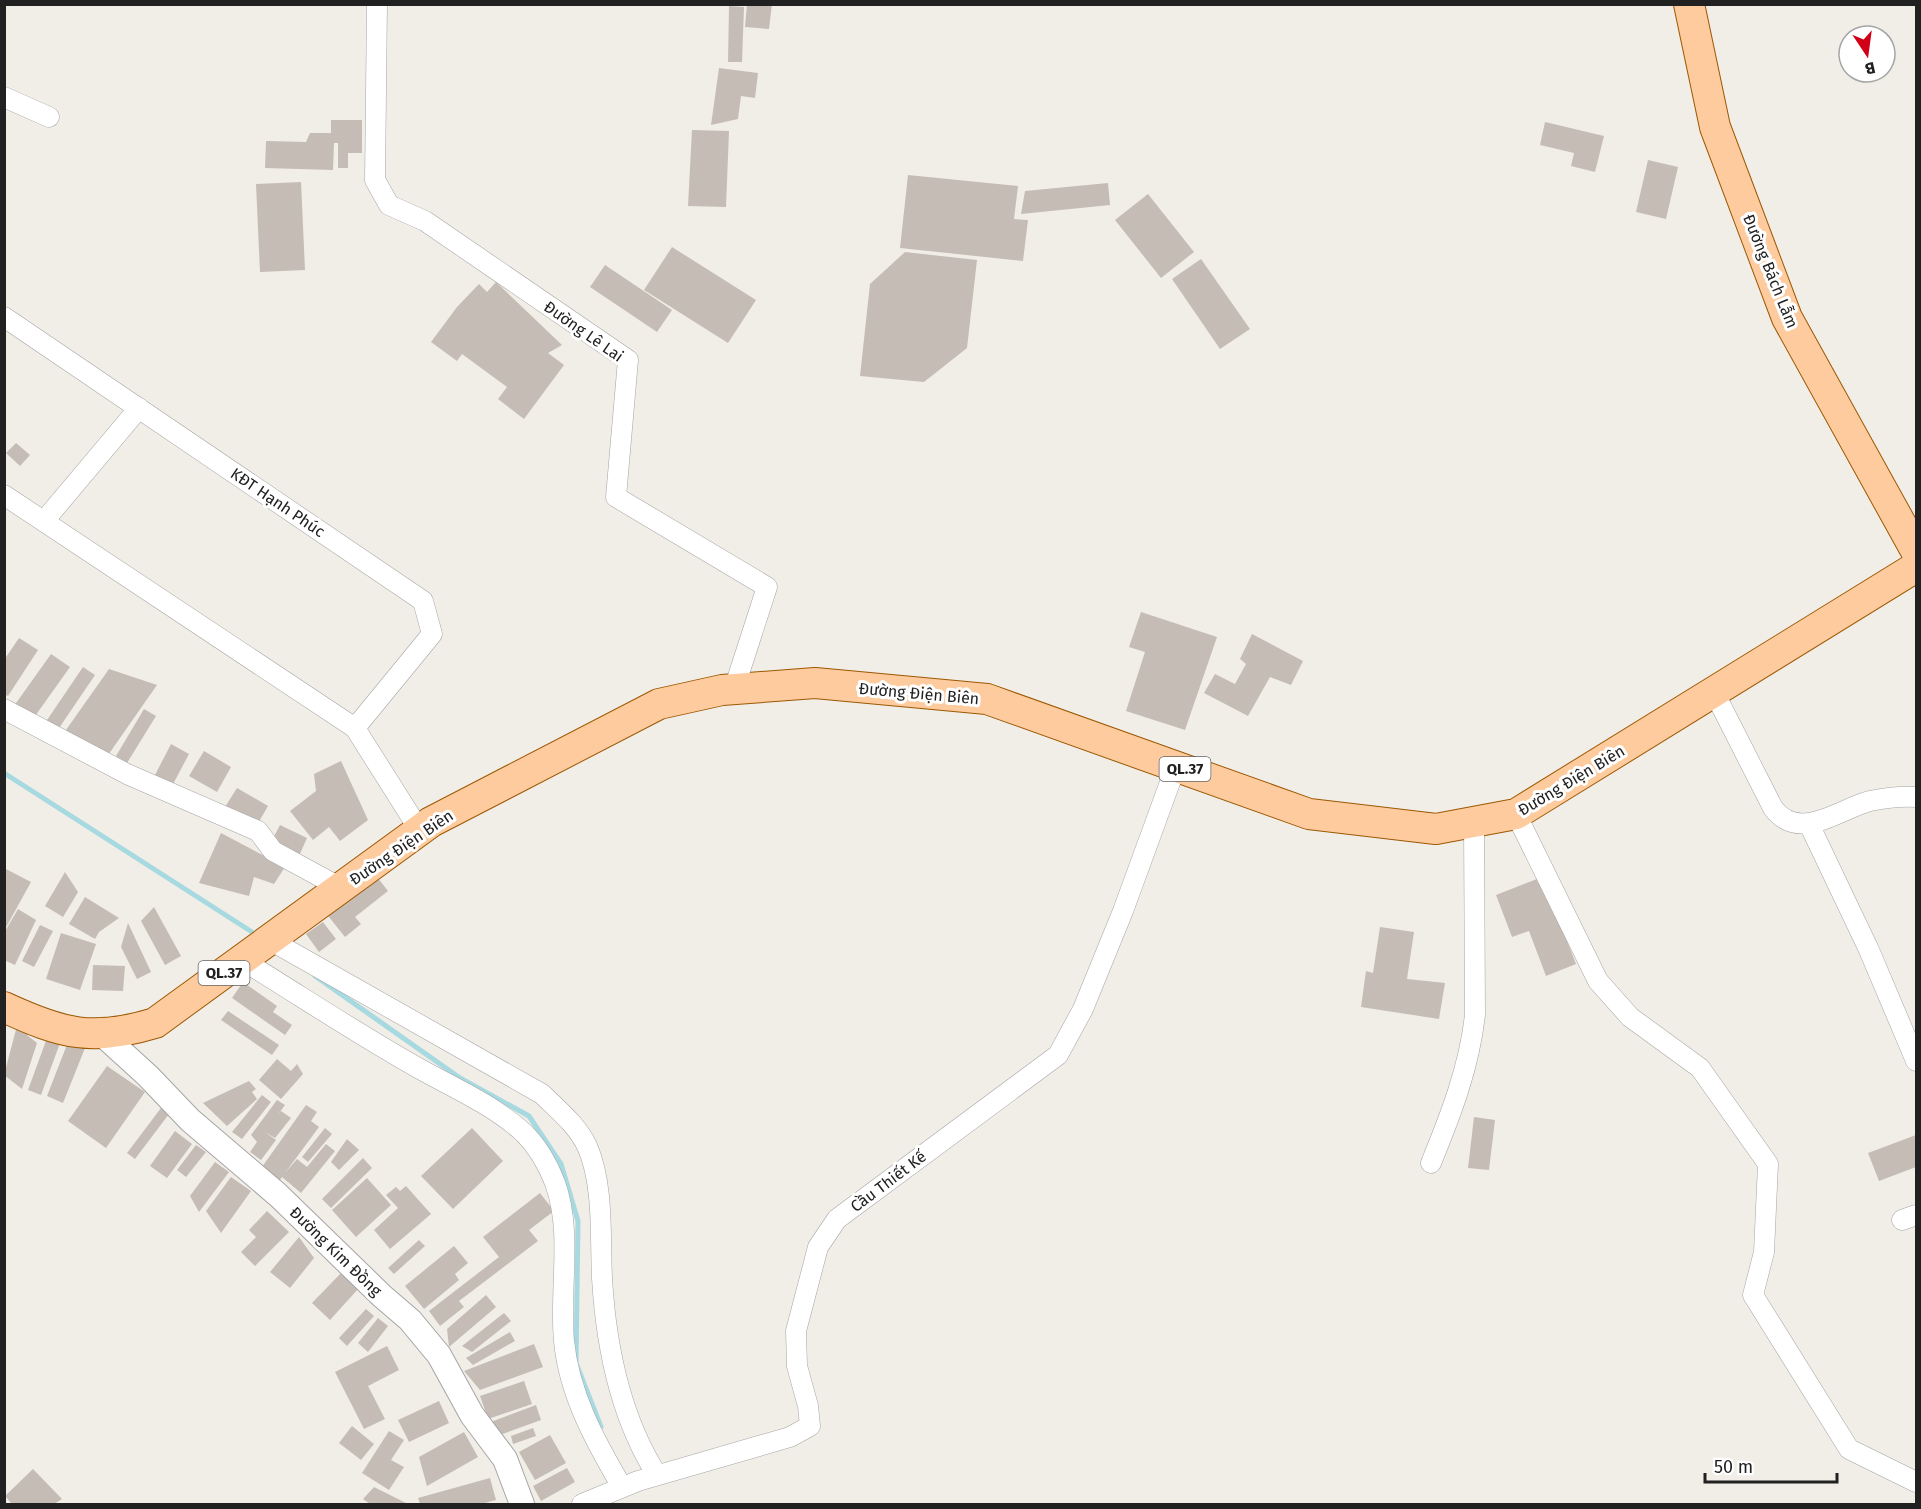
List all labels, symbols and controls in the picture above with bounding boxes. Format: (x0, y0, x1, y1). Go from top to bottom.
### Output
north arrow (1837, 24, 1897, 84)
text: B (1863, 58, 1877, 79)
street label: Đường Bách Lẫm (1739, 211, 1802, 331)
street label: Đường Lê Lai (540, 297, 627, 366)
street label: KĐT Hạnh Phúc (227, 464, 329, 541)
street label: Đường Điện Biên (858, 679, 980, 708)
street label: Đường Điện Biên (1515, 741, 1628, 820)
road number: QL.37 (1160, 757, 1210, 781)
street label: Đường Điện Biên (346, 806, 457, 889)
road number: QL.37 (198, 961, 250, 985)
street label: Cầu Thiết Kế (846, 1146, 930, 1216)
street label: Đường Kim Đồng (286, 1202, 387, 1301)
scale bar (1705, 1446, 1837, 1484)
text: 50 m (1714, 1456, 1753, 1478)

